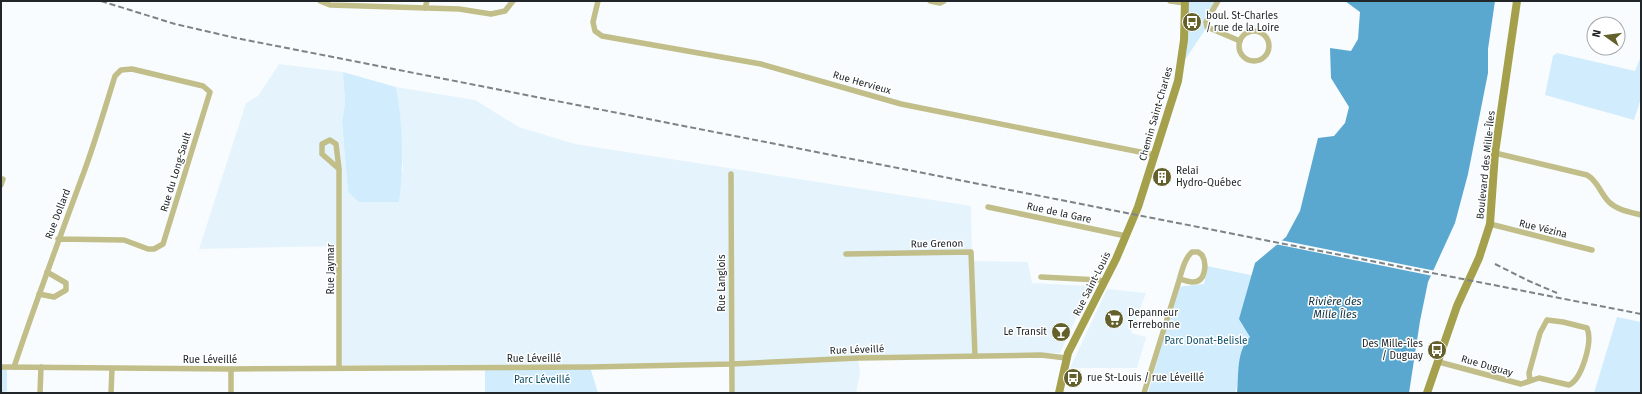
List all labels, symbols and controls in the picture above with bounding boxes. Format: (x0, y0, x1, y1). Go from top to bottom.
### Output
place label: boul. St-Charles / rue de la Loire (1206, 10, 1279, 34)
bus stop icon: boul. St-Charles / rue de la Loire (1181, 11, 1203, 33)
north arrow (1586, 16, 1626, 56)
text: N (1590, 29, 1604, 39)
street label: Chemin Saint-Charles (1137, 65, 1175, 162)
street label: Rue Hervieux (832, 69, 893, 97)
street label: Boulevard des Mille-Îles (1473, 110, 1498, 220)
street label: Rue du Long-Sault (158, 130, 194, 213)
place label: Relai Hydro-Québec (1176, 165, 1242, 189)
building icon: Relai Hydro-Québec (1151, 166, 1173, 188)
street label: Rue Dollard (43, 187, 73, 241)
street label: Rue de la Gare (1026, 200, 1092, 226)
street label: Rue Vézina (1518, 217, 1568, 241)
street label: Rue Grenon (910, 238, 964, 250)
street label: Rue Jaymar (325, 243, 337, 295)
street label: Rue Saint-Louis (1071, 250, 1114, 318)
street label: Rue Langlois (716, 254, 728, 312)
water label: Rivière des Mille Îles (1308, 295, 1362, 321)
place label: Depanneur Terrebonne (1128, 307, 1180, 331)
supermarket icon: Depanneur Terrebonne (1103, 308, 1125, 330)
bar icon: Le Transit (1050, 321, 1072, 343)
place label: Le Transit (1003, 326, 1047, 338)
park label: Parc Donat-Belisle (1165, 335, 1247, 347)
place label: Des Mille-îles / Duguay (1362, 338, 1423, 362)
bus stop icon: Des Mille-îles / Duguay (1426, 339, 1448, 361)
street label: Rue Léveillé (830, 343, 884, 357)
street label: Rue Léveillé (507, 353, 561, 365)
street label: Rue Duguay (1460, 353, 1514, 379)
street label: Rue Léveillé (183, 354, 237, 366)
bus stop icon: rue St-Louis / rue Léveillé (1062, 367, 1084, 389)
place label: rue St-Louis / rue Léveillé (1087, 372, 1204, 384)
park label: Parc Léveillé (514, 374, 570, 386)

